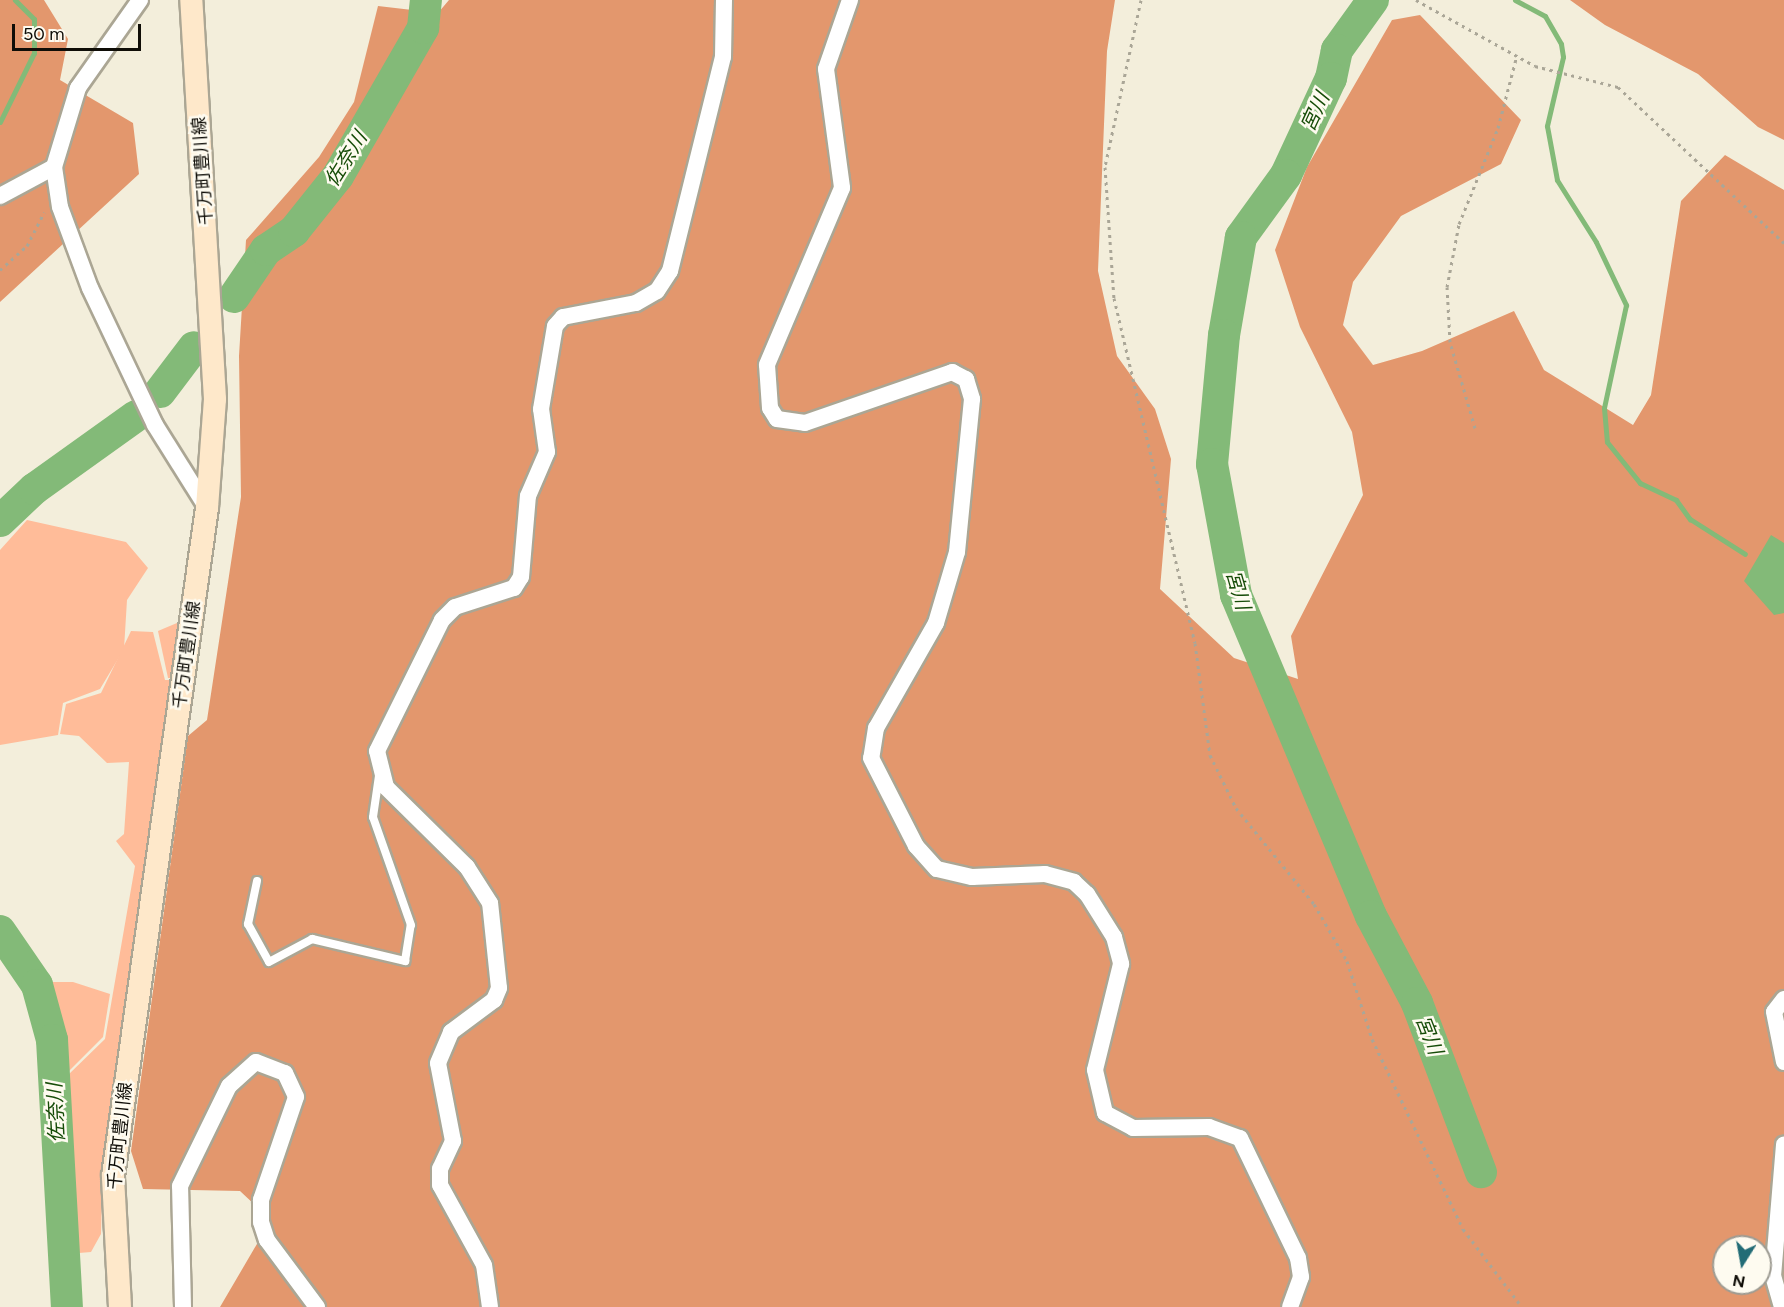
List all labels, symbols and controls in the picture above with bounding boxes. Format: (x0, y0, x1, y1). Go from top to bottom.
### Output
scale bar (15, 12, 144, 50)
text: 50 m (23, 23, 65, 45)
water label: 宮川 (1296, 89, 1334, 135)
street label: 千万町豊川線 (188, 116, 218, 226)
water label: 佐奈川 (320, 127, 372, 191)
water label: 宮川 (1221, 567, 1255, 613)
street label: 千万町豊川線 (169, 600, 205, 710)
water label: 宮川 (1411, 1012, 1447, 1058)
street label: 千万町豊川線 (104, 1081, 136, 1191)
water label: 佐奈川 (42, 1082, 70, 1144)
north arrow (1712, 1235, 1772, 1295)
text: N (1731, 1271, 1747, 1292)

